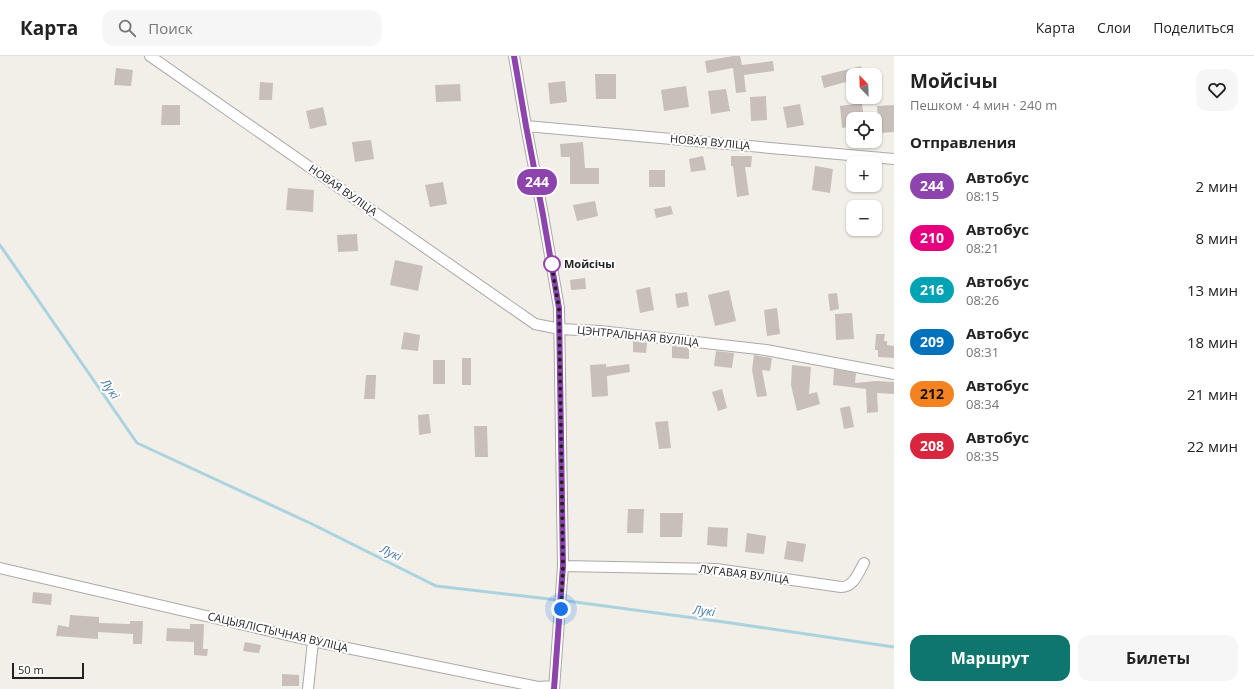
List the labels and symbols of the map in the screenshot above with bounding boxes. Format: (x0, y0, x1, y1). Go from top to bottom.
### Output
north arrow (846, 68, 882, 104)
street label: НОВАЯ ВУЛІЦА (669, 131, 751, 152)
street label: НОВАЯ ВУЛІЦА (306, 160, 381, 219)
line badge: 244 (514, 169, 560, 195)
marker: Мойсічы (543, 255, 561, 273)
place label: Мойсічы (564, 256, 615, 271)
street label: ЦЭНТРАЛЬНАЯ ВУЛІЦА (577, 322, 700, 349)
water label: Лукі (97, 374, 124, 403)
water label: Лукі (377, 540, 406, 565)
street label: ЛУГАВАЯ ВУЛІЦА (698, 561, 790, 586)
your location (551, 599, 571, 619)
water label: Лукі (691, 600, 717, 621)
street label: САЦЫЯЛІСТЫЧНАЯ ВУЛІЦА (206, 608, 350, 655)
scale bar (12, 661, 84, 680)

